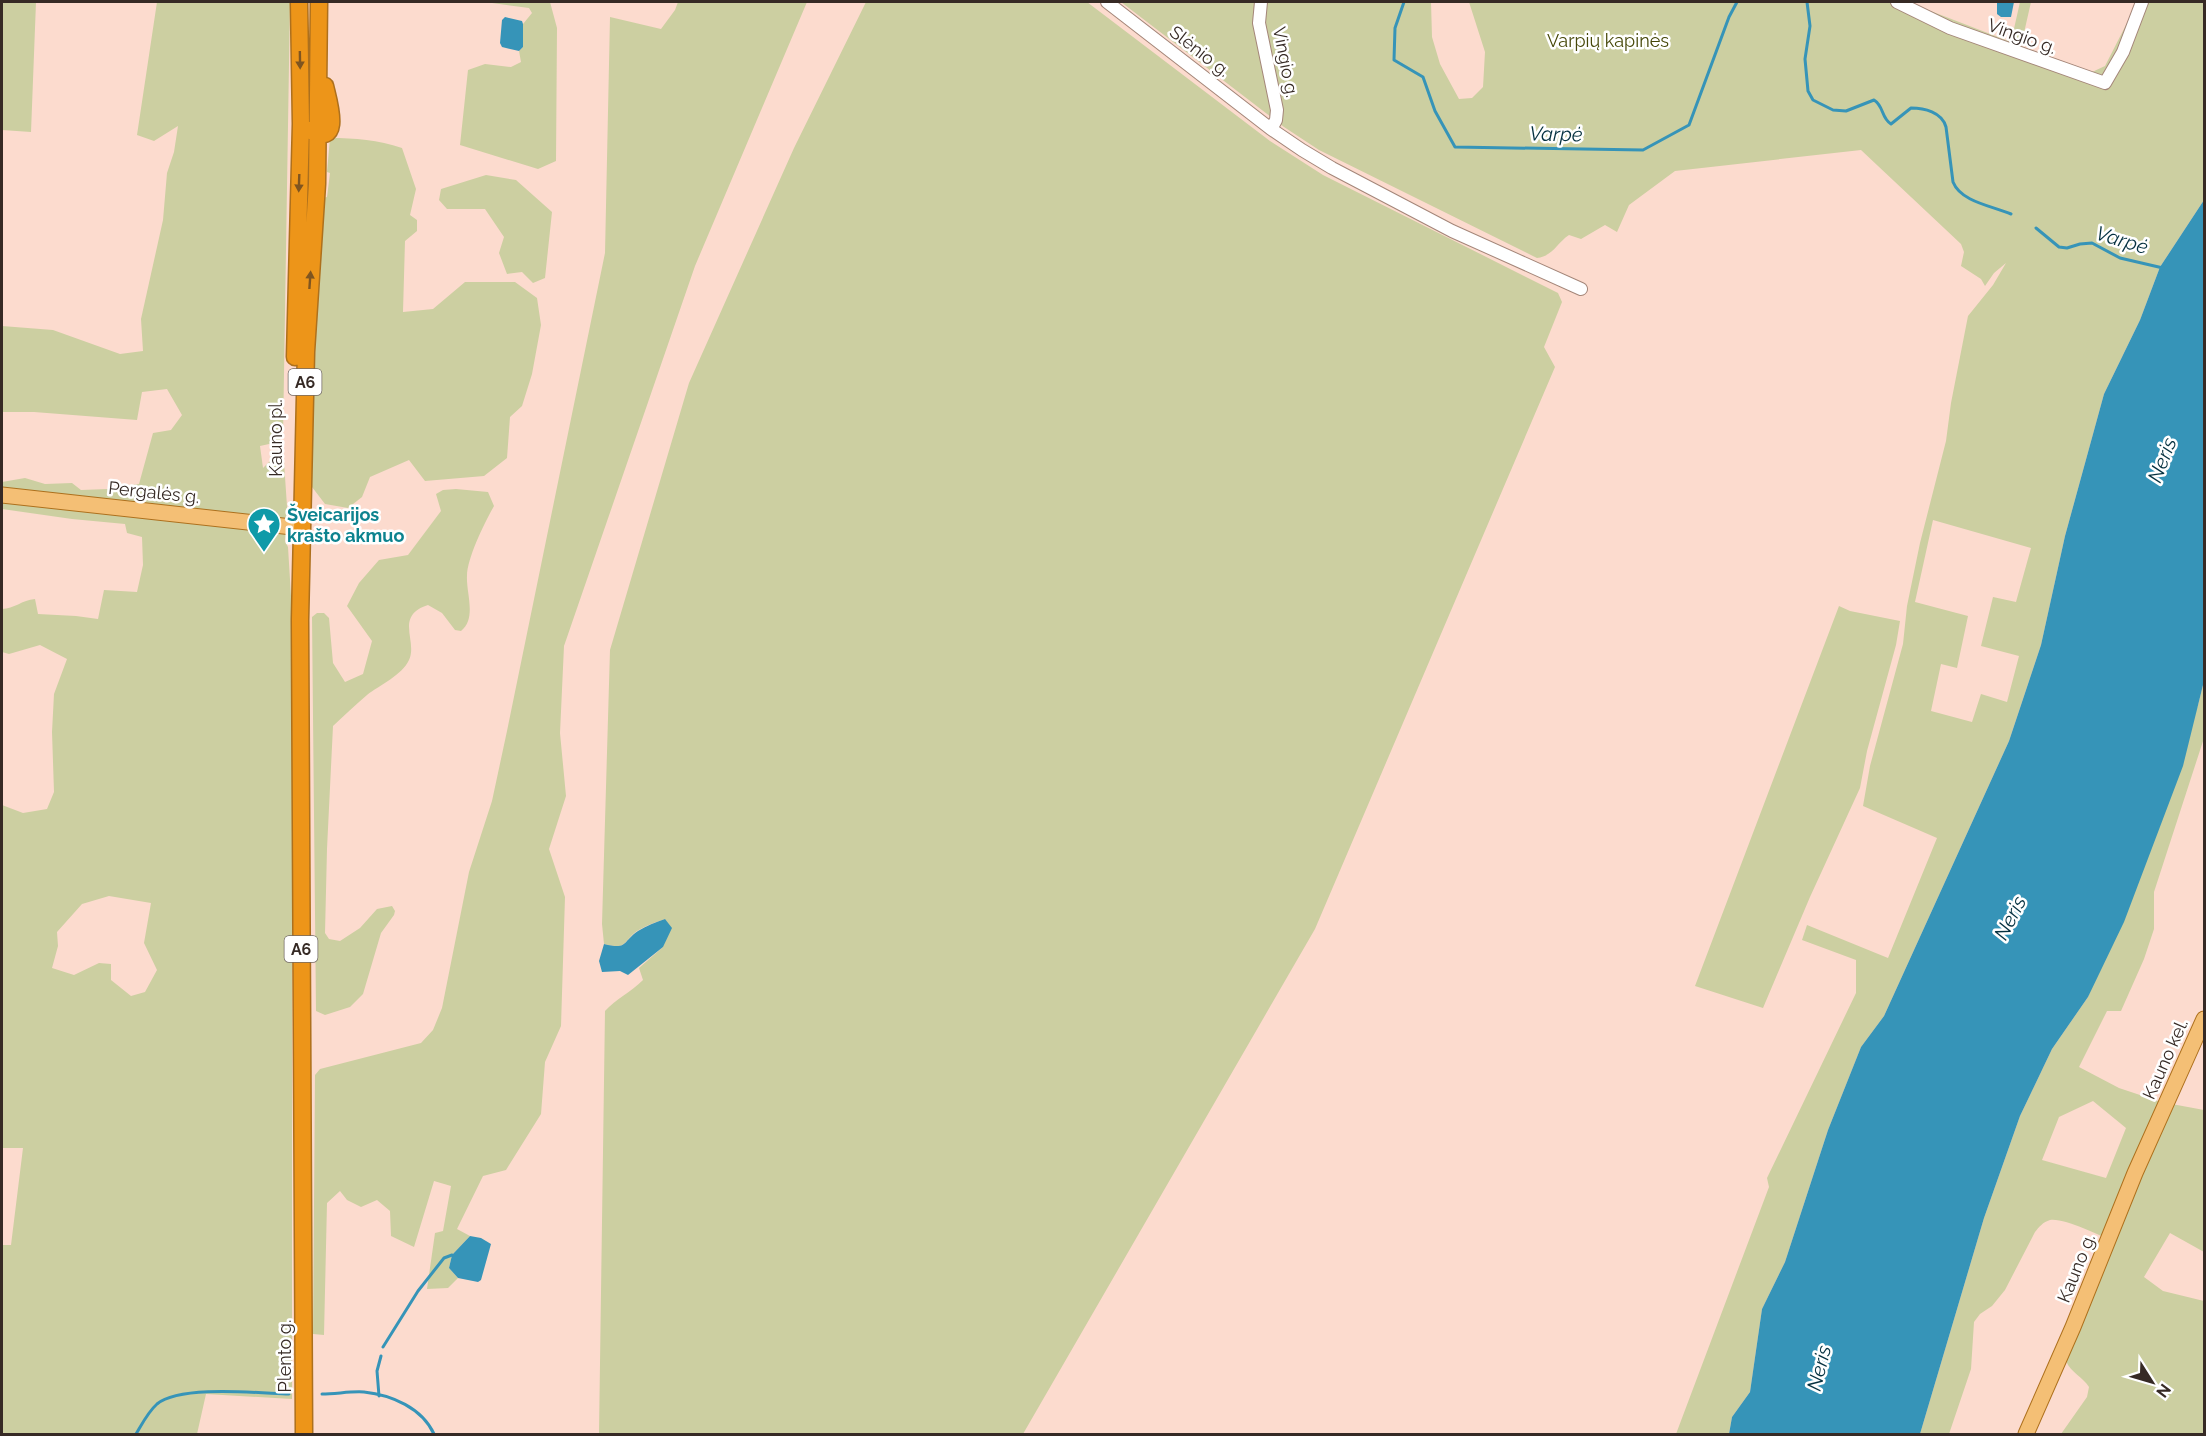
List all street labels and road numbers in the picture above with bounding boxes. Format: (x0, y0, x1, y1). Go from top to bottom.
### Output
street label: Vingio g. (1985, 14, 2059, 58)
street label: Slėnio g. (1166, 21, 1234, 81)
street label: Vingio g. (1269, 25, 1303, 99)
road number: A6 (288, 369, 322, 395)
street label: Kauno pl. (265, 399, 286, 477)
street label: Pergalės g. (107, 477, 201, 507)
road number: A6 (284, 936, 318, 962)
street label: Kauno kel. (2138, 1016, 2192, 1102)
street label: Kauno g. (2053, 1230, 2099, 1306)
street label: Plento g. (274, 1320, 295, 1392)

